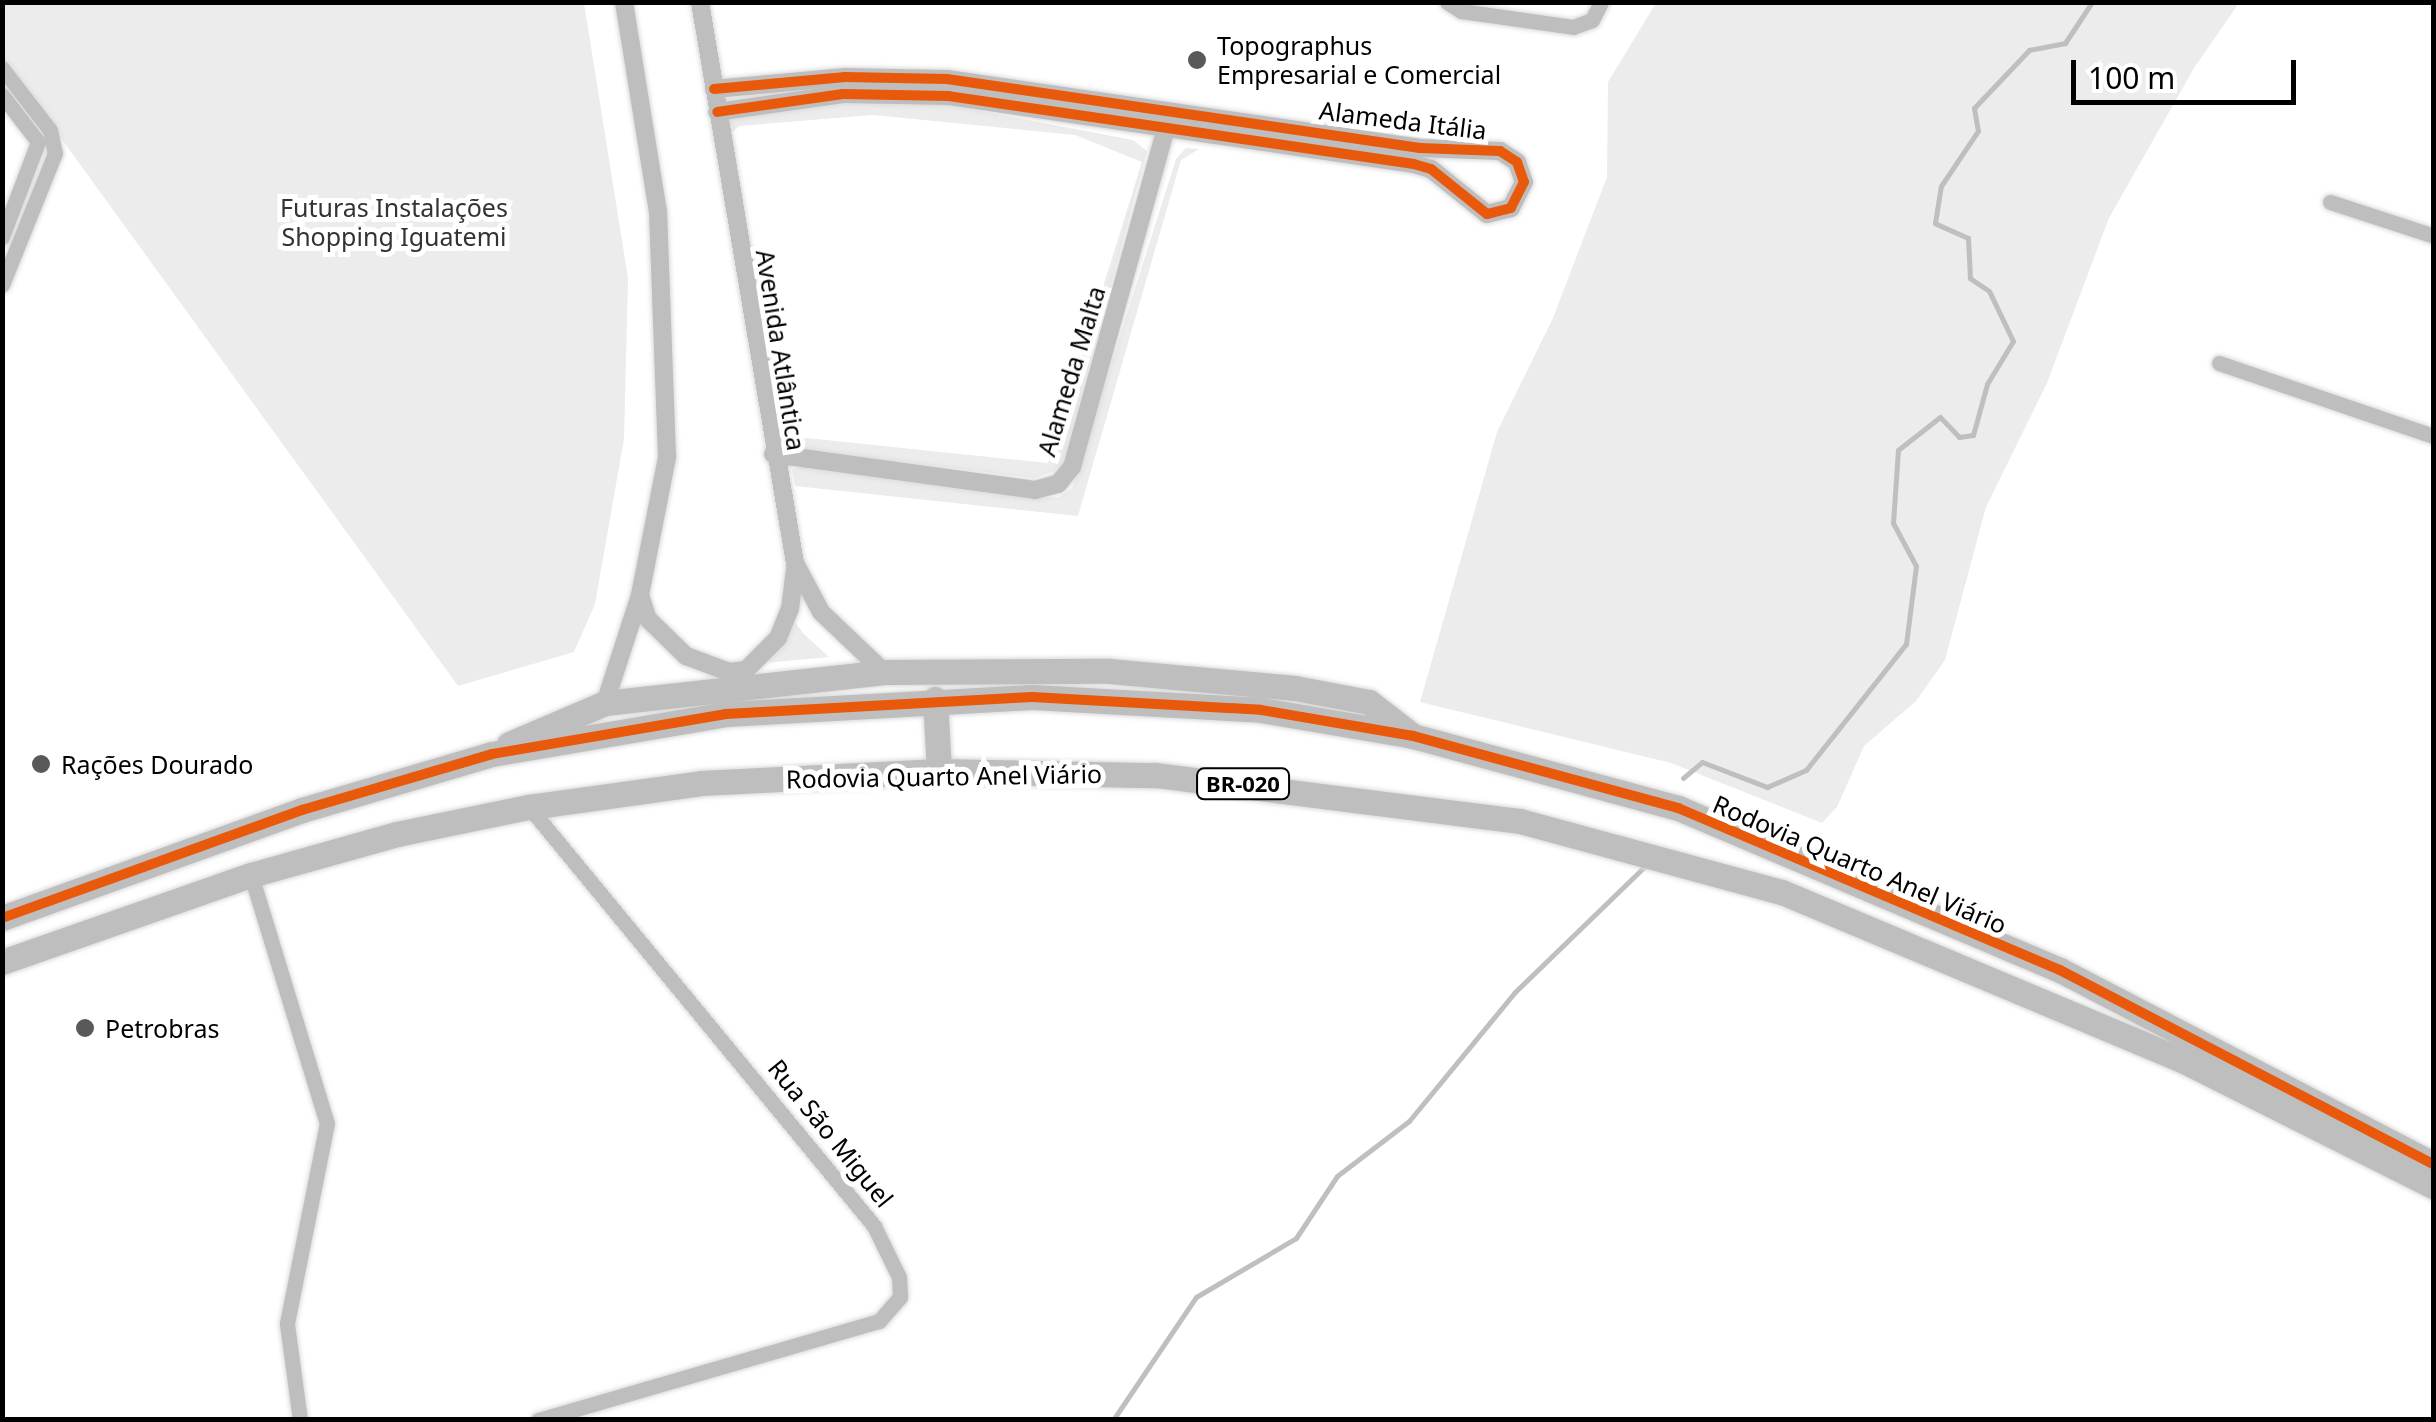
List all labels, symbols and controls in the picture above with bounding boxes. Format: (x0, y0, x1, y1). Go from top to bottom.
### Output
place label: Topographus Empresarial e Comercial (1217, 31, 1501, 90)
scale bar (2076, 40, 2301, 102)
marker: Topographus Empresarial e Comercial (1186, 49, 1208, 71)
text: 100 m (2088, 57, 2175, 98)
street label: Alameda Itália (1318, 95, 1488, 145)
park label: Futuras Instalações Shopping Iguatemi (280, 193, 508, 252)
street label: Avenida Atlântica (750, 247, 812, 453)
street label: Alameda Malta (1031, 282, 1111, 460)
place label: Rações Dourado (61, 749, 253, 779)
marker: Rações Dourado (30, 753, 52, 775)
street label: Rodovia Quarto Anel Viário (786, 758, 1102, 794)
road number: BR-020 (1196, 767, 1290, 801)
street label: Rodovia Quarto Anel Viário (1709, 788, 2011, 940)
place label: Petrobras (105, 1013, 219, 1043)
marker: Petrobras (74, 1017, 96, 1039)
street label: Rua São Miguel (762, 1053, 900, 1213)

